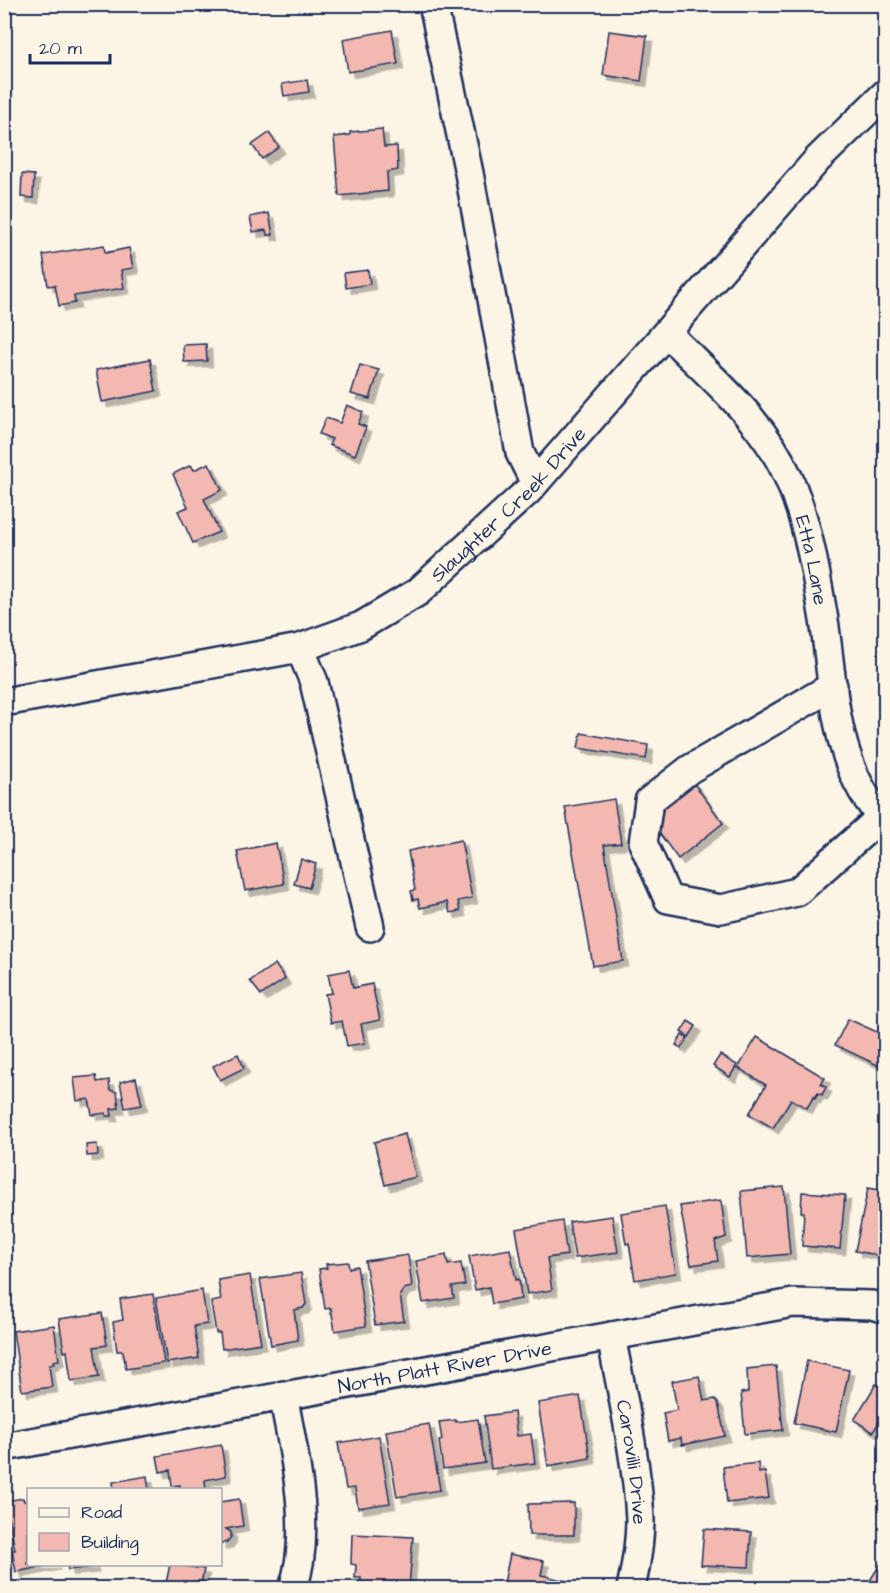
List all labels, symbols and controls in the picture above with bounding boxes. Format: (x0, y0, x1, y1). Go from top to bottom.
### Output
scale bar (30, 27, 110, 65)
text: 20 m (39, 36, 82, 61)
street label: Slaughter Creek Drive (425, 421, 593, 589)
street label: Etta Lane (788, 512, 834, 607)
street label: North Platt River Drive (336, 1334, 554, 1401)
street label: Carovilli Drive (609, 1397, 653, 1525)
legend (27, 1488, 222, 1566)
text: Road (81, 1500, 122, 1525)
text: Building (81, 1530, 139, 1556)

